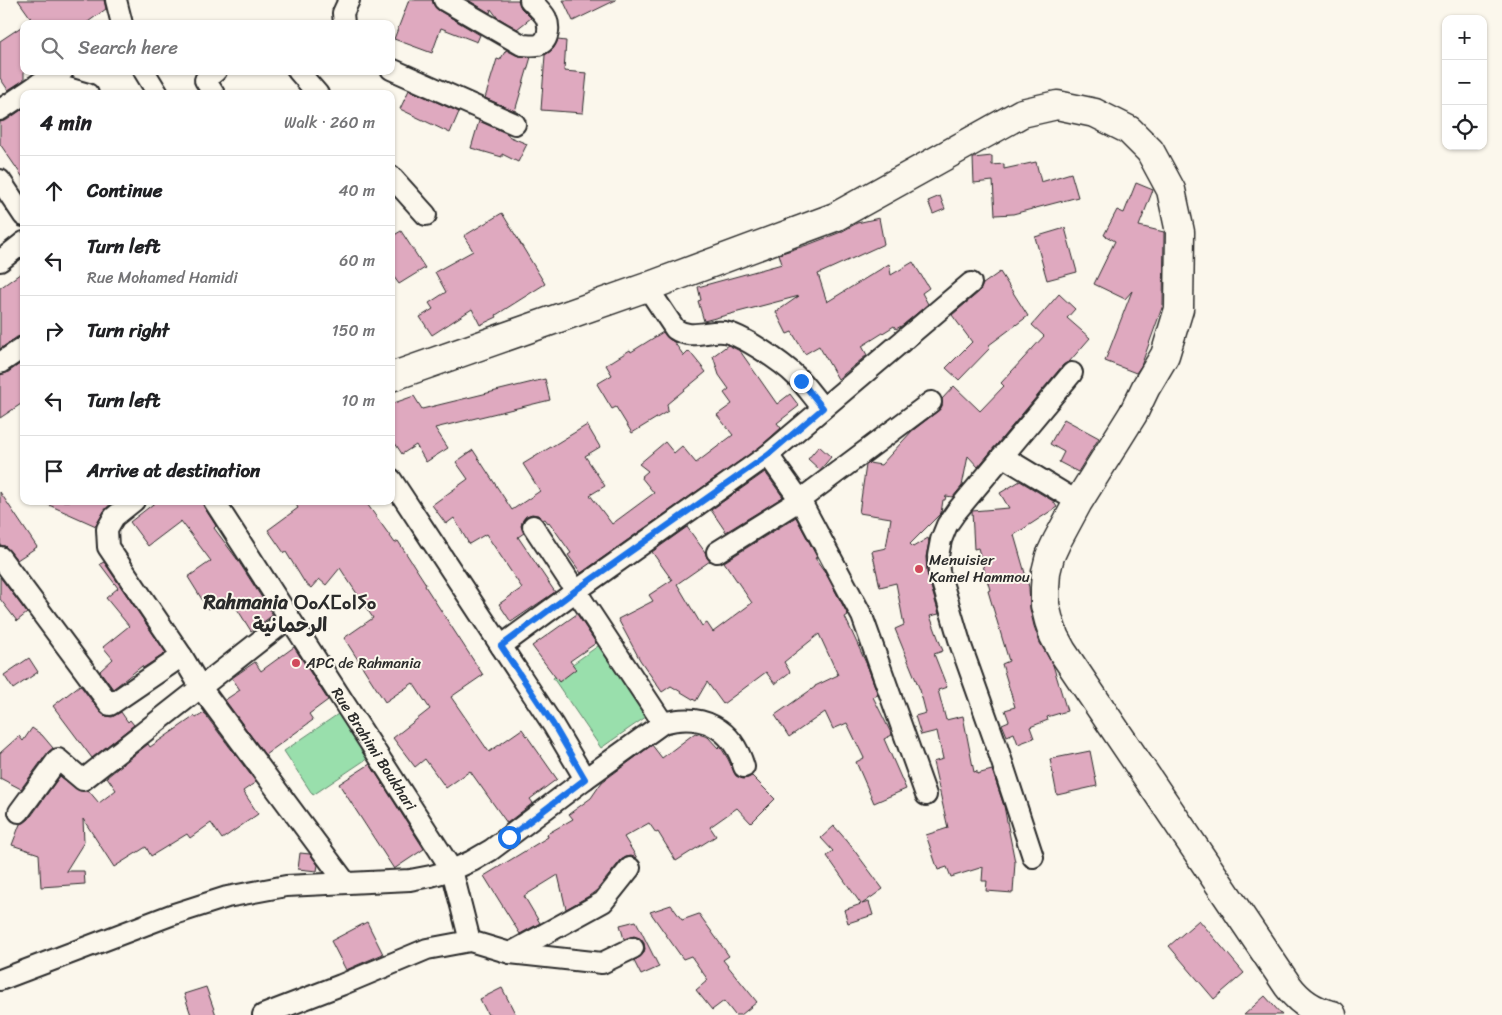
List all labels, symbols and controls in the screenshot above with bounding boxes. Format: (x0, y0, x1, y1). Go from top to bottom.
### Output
map controls (1442, 15, 1487, 150)
button: + (1442, 15, 1487, 60)
search box (20, 20, 395, 75)
text: Search here (78, 31, 178, 64)
icon: search (38, 34, 66, 62)
button: − (1442, 60, 1487, 105)
text: 4 min (40, 104, 92, 142)
button: locate (1442, 105, 1487, 150)
text: Walk · 260 m (284, 108, 375, 137)
text: Continue (87, 174, 163, 207)
text: 40 m (338, 176, 375, 205)
icon: ahead (40, 177, 68, 205)
text: Turn left (87, 230, 160, 263)
text: 60 m (339, 246, 375, 275)
icon: left (40, 247, 68, 275)
text: Rue Mohamed Hamidi (87, 263, 238, 292)
text: Turn right (87, 314, 169, 347)
text: 150 m (332, 316, 375, 345)
icon: right (40, 317, 68, 345)
route end (790, 370, 813, 393)
text: Turn left (87, 384, 160, 417)
text: 10 m (342, 386, 375, 415)
icon: left (40, 387, 68, 415)
text: Arrive at destination (87, 454, 260, 487)
icon: arrive (40, 457, 68, 485)
place label: Menuisier Kamel Hammou (929, 547, 1030, 590)
marker: Menuisier Kamel Hammou (913, 563, 925, 575)
district label: Rahmania ⵔⴰⵃⵎⴰⵏⵢⴰ الرحمانية (203, 585, 377, 643)
place label: APC de Rahmania (305, 650, 421, 676)
marker: APC de Rahmania (290, 657, 302, 669)
street label: Rue Brahimi Boukhari (324, 682, 424, 816)
route start (498, 826, 521, 849)

